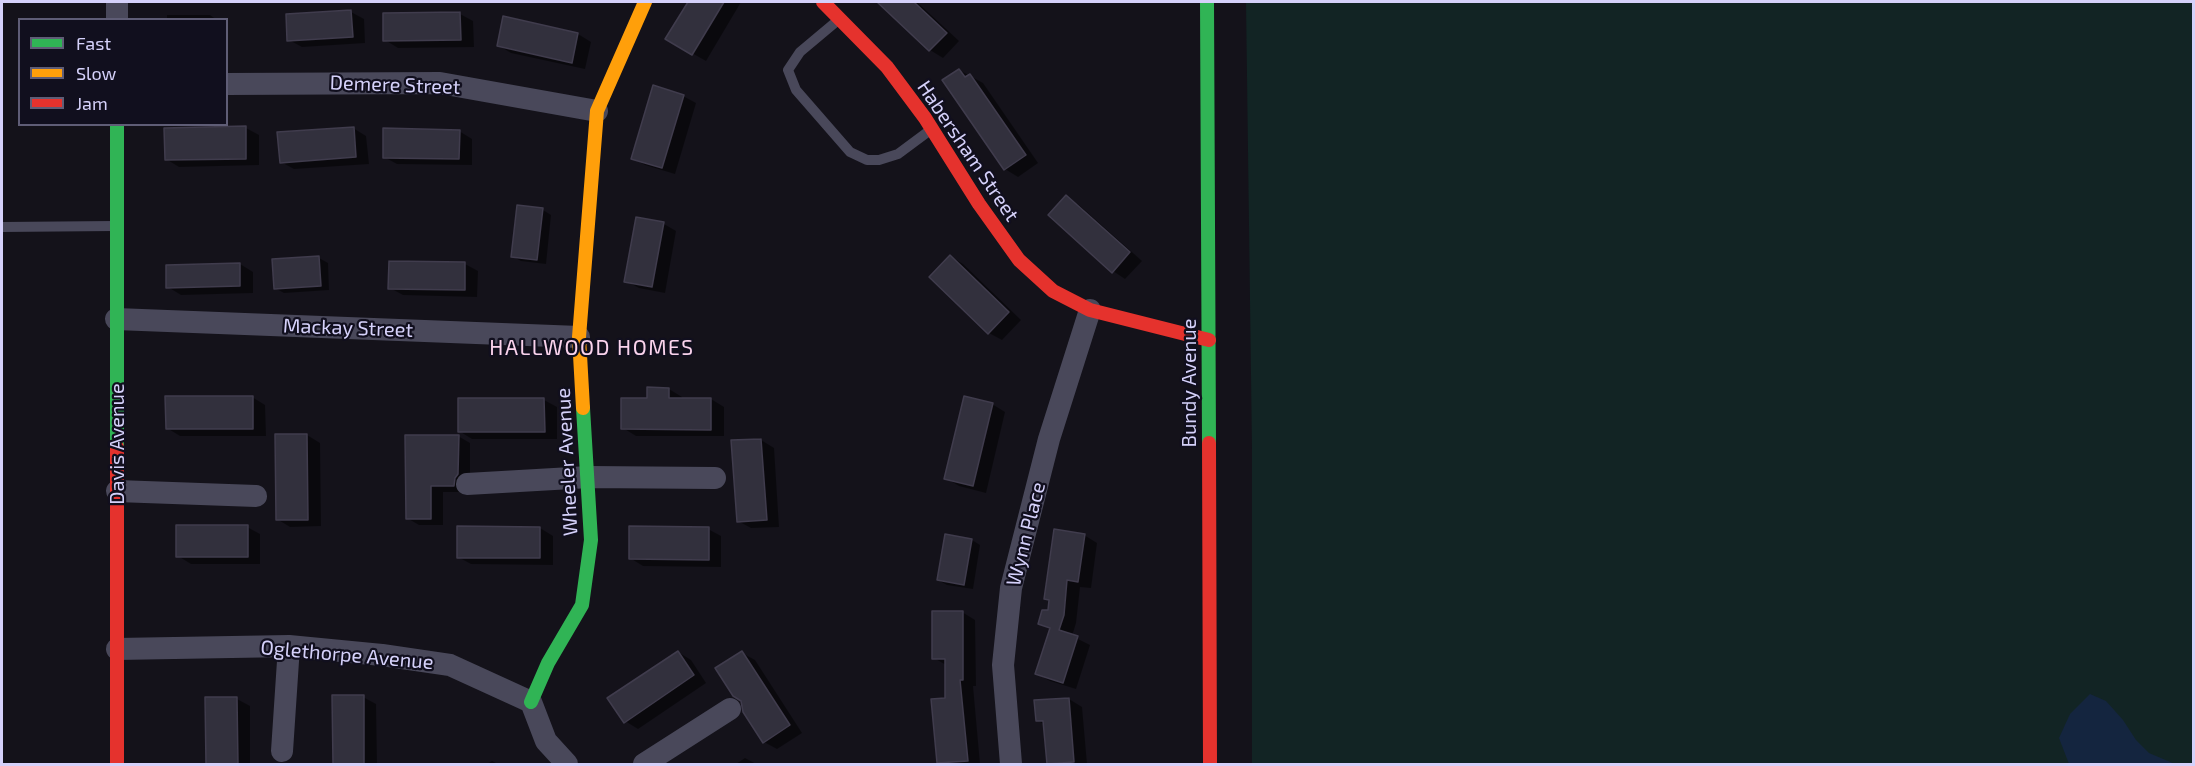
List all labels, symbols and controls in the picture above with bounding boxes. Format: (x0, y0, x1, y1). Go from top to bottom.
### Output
legend (18, 18, 228, 126)
text: Fast (76, 32, 111, 54)
text: Slow (76, 62, 116, 84)
street label: Demere Street (329, 71, 461, 99)
street label: Habersham Street (912, 76, 1024, 226)
text: Jam (76, 92, 108, 114)
street label: Mackay Street (283, 314, 413, 342)
street label: Bundy Avenue (1177, 319, 1201, 447)
district label: HALLWOOD HOMES (489, 335, 695, 361)
street label: Davis Avenue (105, 383, 129, 505)
street label: Wheeler Avenue (551, 387, 583, 537)
street label: Wynn Place (1001, 480, 1051, 588)
street label: Oglethorpe Avenue (259, 635, 435, 675)

